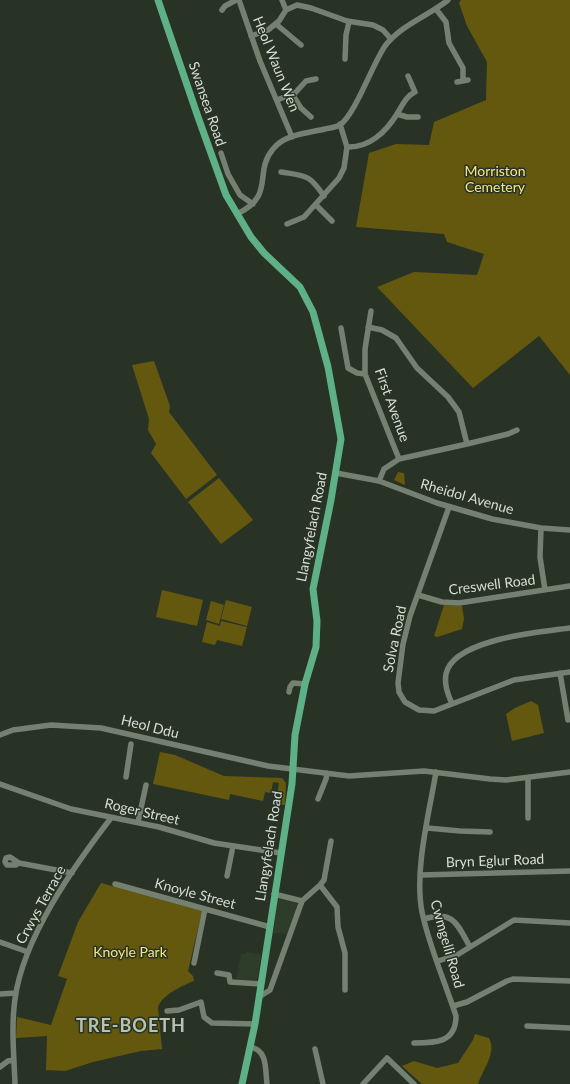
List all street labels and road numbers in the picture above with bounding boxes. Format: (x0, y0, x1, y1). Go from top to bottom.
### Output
street label: Heol Waun Wen (249, 14, 303, 114)
street label: Swansea Road (185, 60, 229, 148)
street label: First Avenue (371, 366, 413, 444)
street label: Llangyfelach Road (293, 471, 331, 583)
street label: Rheidol Avenue (418, 476, 516, 518)
street label: Creswell Road (448, 571, 536, 599)
street label: Solva Road (380, 604, 410, 674)
street label: Heol Ddu (119, 712, 181, 742)
street label: Llangyfelach Road (252, 790, 286, 902)
street label: Roger Street (103, 795, 181, 829)
street label: Bryn Eglur Road (445, 851, 545, 871)
street label: Crwys Terrace (13, 863, 69, 947)
street label: Knoyle Street (153, 875, 237, 913)
street label: Cwmgelli Road (426, 898, 468, 990)

